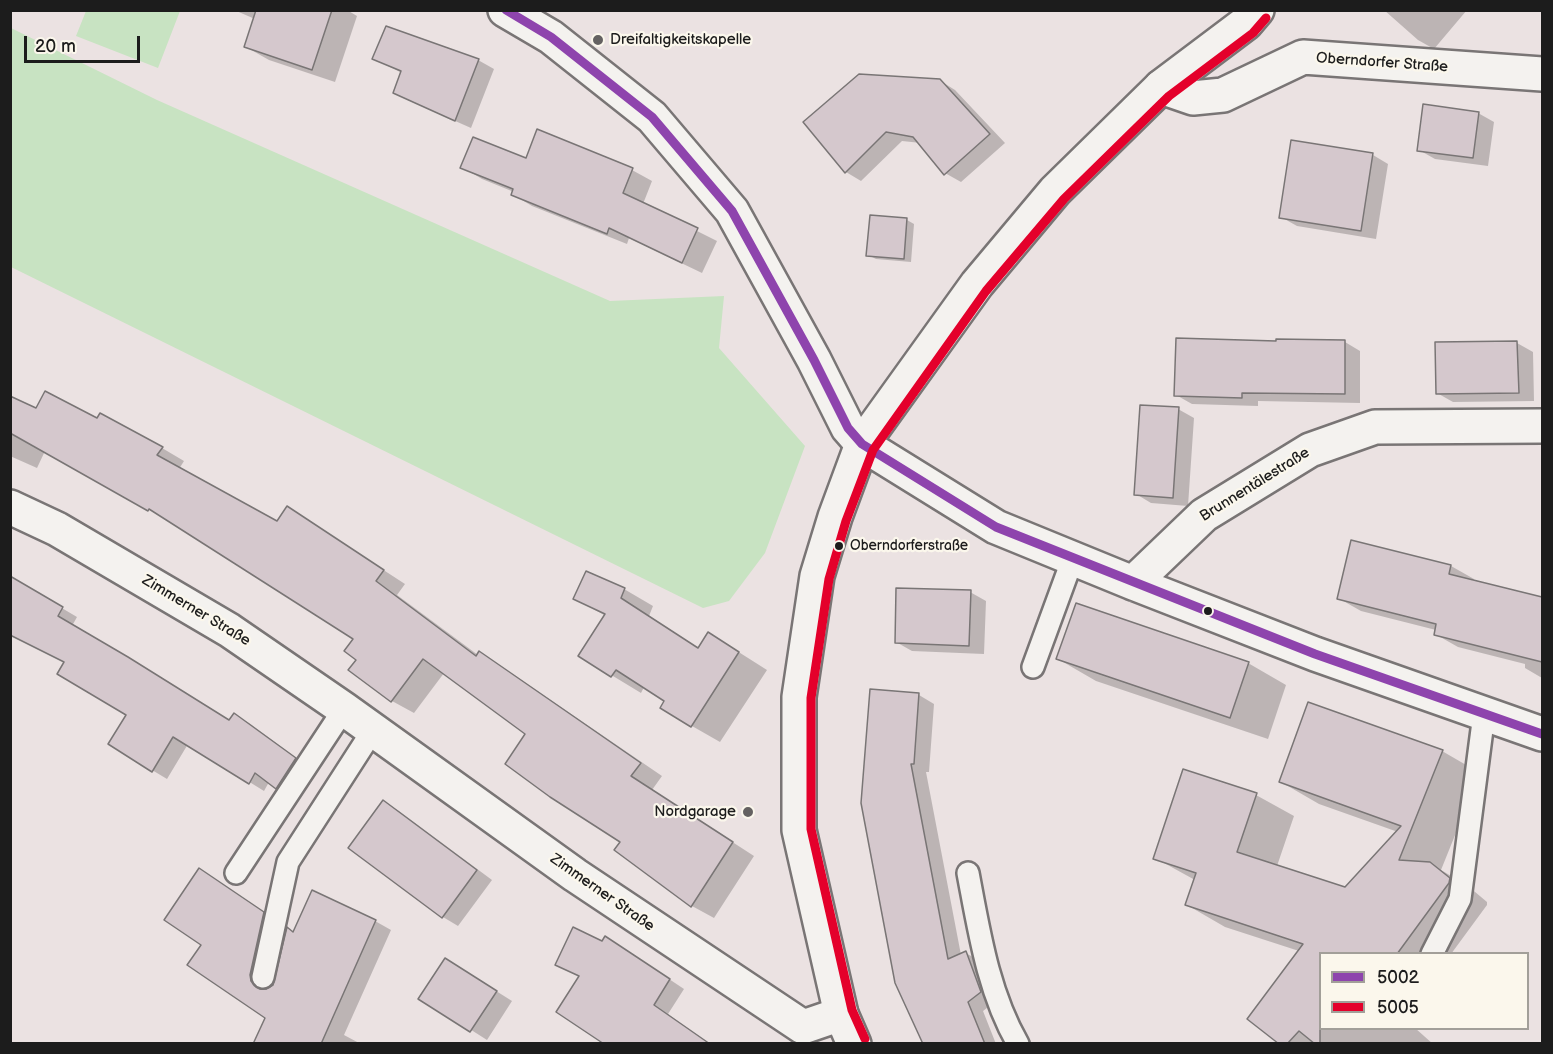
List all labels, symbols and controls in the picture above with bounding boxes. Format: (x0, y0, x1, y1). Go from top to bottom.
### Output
scale bar (27, 24, 142, 62)
place label: Dreifaltigkeitskapelle (610, 31, 751, 49)
marker: Dreifaltigkeitskapelle (591, 33, 605, 47)
text: 20 m (35, 36, 76, 57)
street label: Oberndorfer Straße (1315, 49, 1449, 77)
street label: Brunnentälestraße (1197, 444, 1313, 526)
place label: Oberndorferstraße (850, 538, 968, 554)
marker: Oberndorferstraße (833, 540, 845, 552)
street label: Zimmerner Straße (139, 572, 253, 650)
unlabelled marker (1202, 605, 1214, 617)
place label: Nordgarage (654, 803, 736, 821)
marker: Nordgarage (741, 805, 755, 819)
street label: Zimmerner Straße (546, 850, 658, 936)
legend (1319, 952, 1529, 1030)
text: 5002 (1377, 967, 1419, 988)
text: 5005 (1377, 997, 1419, 1018)

